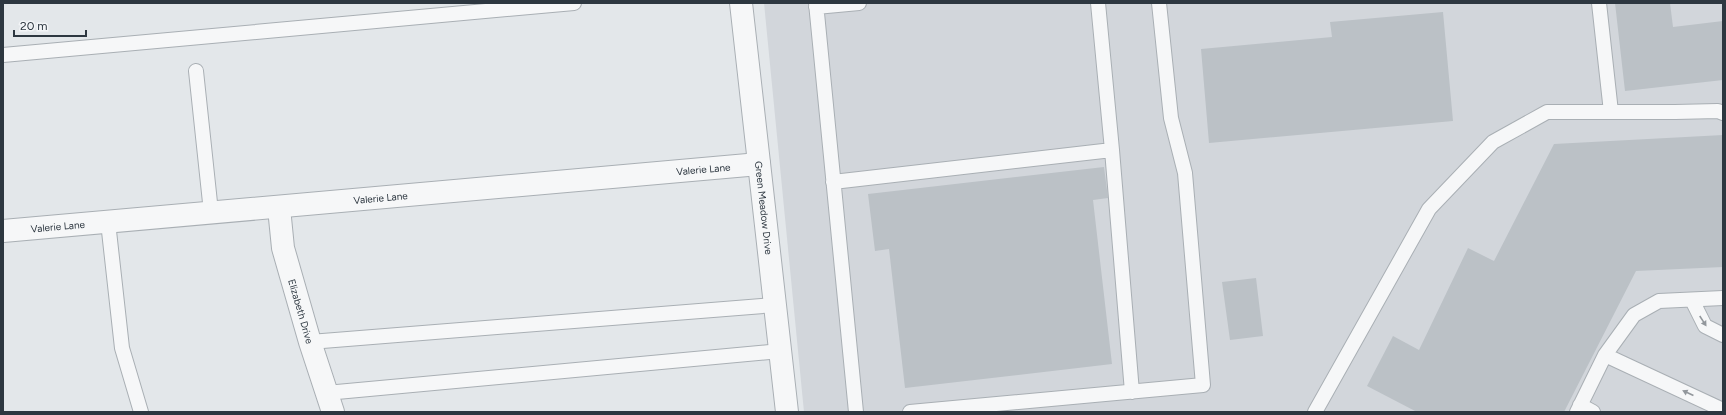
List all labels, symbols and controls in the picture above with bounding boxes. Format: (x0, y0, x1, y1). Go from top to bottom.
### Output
scale bar (14, 12, 86, 38)
text: 20 m (20, 19, 48, 33)
street label: Valerie Lane (676, 160, 731, 178)
street label: Green Meadow Drive (752, 160, 776, 256)
street label: Valerie Lane (353, 189, 409, 206)
street label: Valerie Lane (30, 217, 86, 235)
street label: Elizabeth Drive (286, 277, 317, 346)
one-way arrow (1700, 315, 1707, 327)
one-way arrow (1681, 390, 1693, 396)

